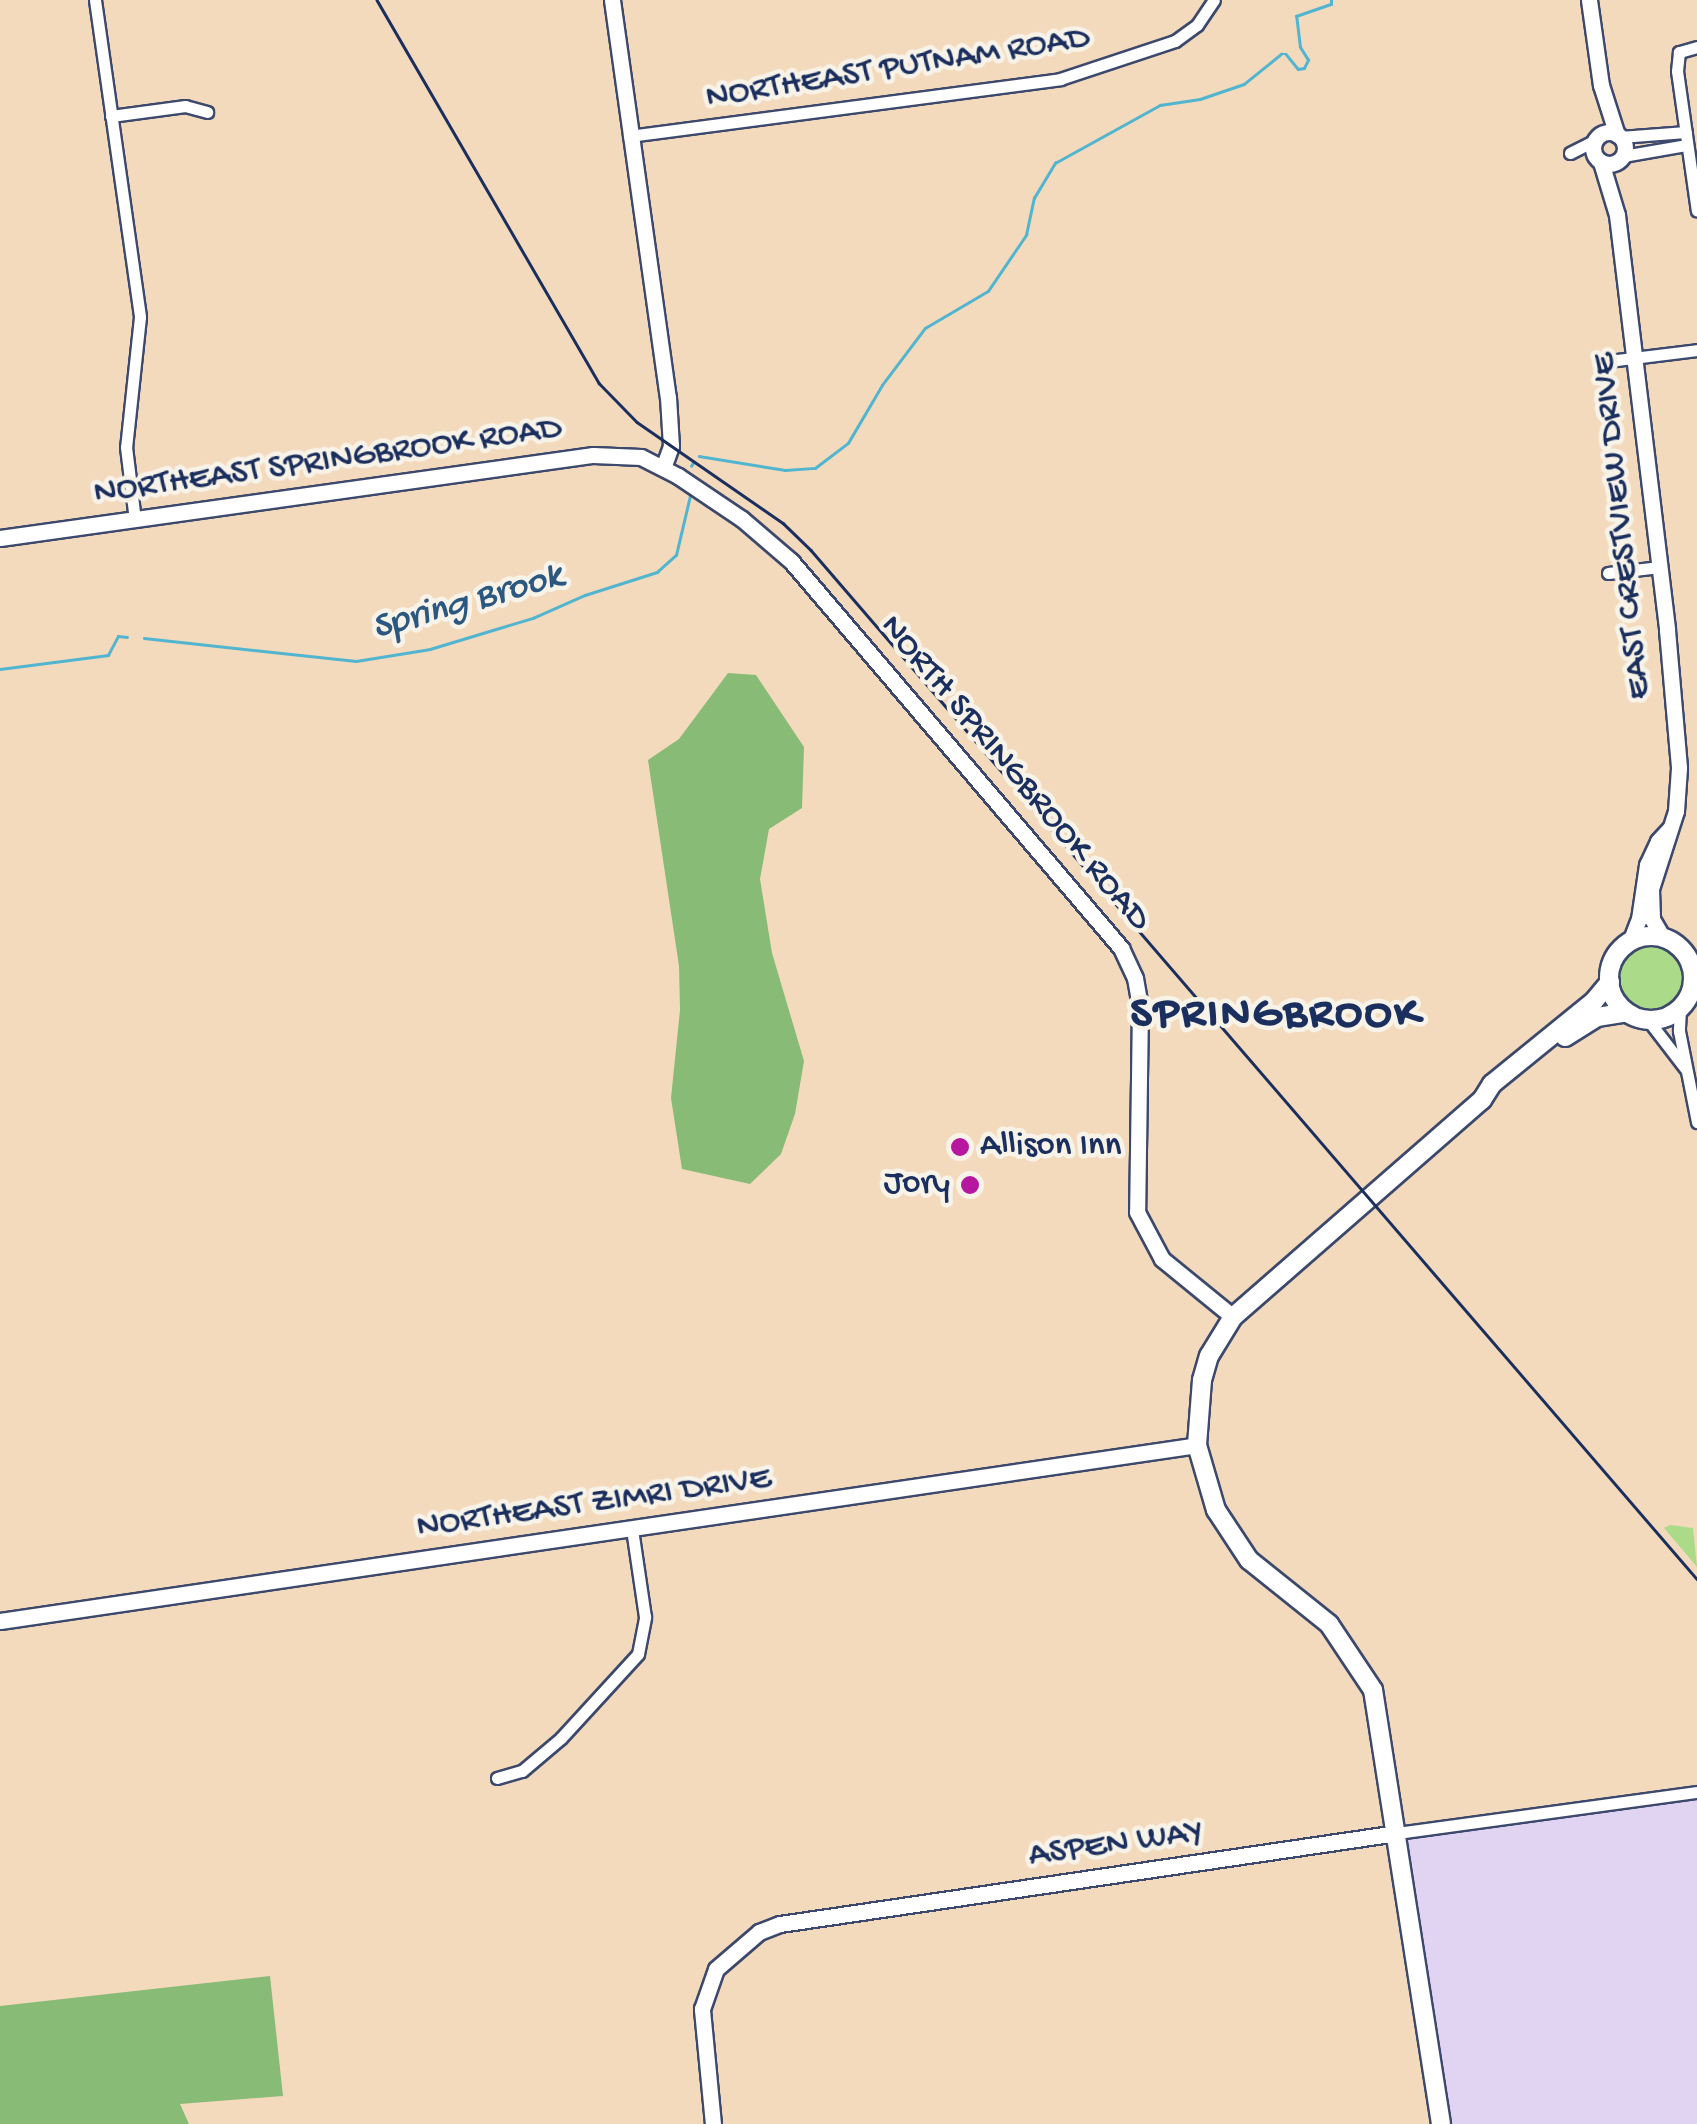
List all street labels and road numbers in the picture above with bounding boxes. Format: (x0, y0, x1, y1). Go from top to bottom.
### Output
street label: NORTHEAST PUTNAM ROAD (703, 18, 1093, 120)
street label: EAST CRESTVIEW DRIVE (1584, 351, 1662, 701)
street label: NORTHEAST SPRINGBROOK ROAD (91, 408, 565, 516)
street label: NORTH SPRINGBROOK ROAD (869, 607, 1159, 941)
street label: NORTHEAST ZIMRI DRIVE (414, 1458, 774, 1550)
street label: ASPEN WAY (1026, 1812, 1206, 1878)

